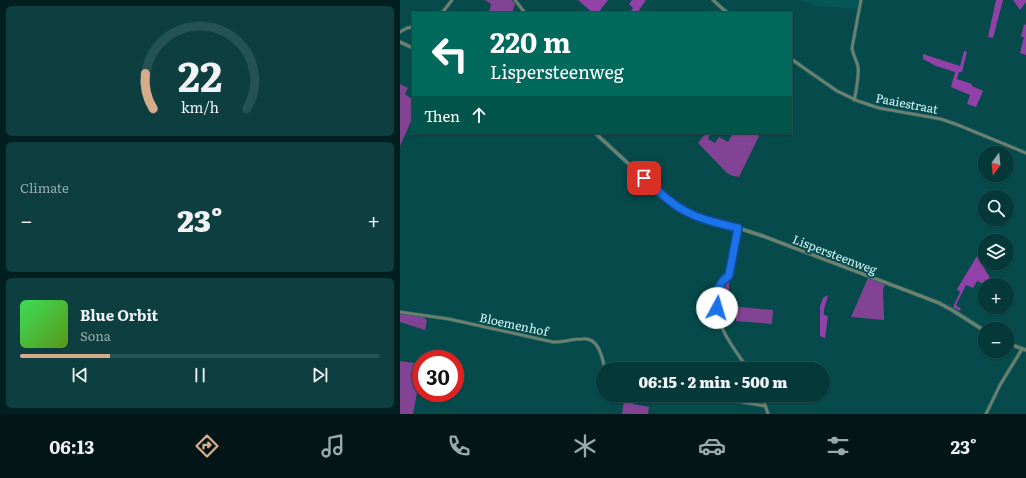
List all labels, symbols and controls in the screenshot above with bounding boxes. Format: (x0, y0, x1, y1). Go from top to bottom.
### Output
text: 220 m (490, 20, 571, 62)
icon: left (424, 28, 476, 80)
text: 22 (178, 43, 222, 105)
text: Lispersteenweg (490, 58, 624, 85)
street label: Paaiestraat (874, 88, 940, 118)
text: km/h (181, 96, 220, 117)
text: Then (424, 104, 460, 127)
icon: ahead (468, 104, 490, 126)
north arrow (978, 146, 1014, 182)
map controls (978, 146, 1014, 358)
pin (627, 161, 661, 195)
icon: arrive (633, 167, 655, 189)
text: Climate (20, 178, 69, 197)
button: search (978, 190, 1014, 226)
text: 23° (177, 197, 223, 241)
text: − (20, 203, 33, 236)
text: + (367, 203, 380, 236)
street label: Lispersteenweg (790, 230, 880, 279)
button: layers (978, 234, 1014, 270)
button: + (978, 278, 1014, 314)
position arrow (696, 287, 738, 329)
text: Blue Orbit (80, 303, 158, 326)
street label: Bloemenhof (478, 308, 551, 340)
button: − (978, 322, 1014, 358)
text: Sona (80, 326, 111, 345)
speed limit sign: 30 (412, 350, 464, 402)
icon: previous (69, 364, 91, 386)
icon: pause (189, 364, 211, 386)
icon: next (309, 364, 331, 386)
text: 06:15 · 2 min · 500 m (639, 370, 788, 393)
icon: directions (193, 432, 221, 460)
icon: music (319, 432, 347, 460)
icon: phone (445, 432, 473, 460)
icon: climate (571, 432, 599, 460)
icon: car (698, 432, 726, 460)
icon: filters (824, 432, 852, 460)
text: 06:13 (49, 433, 94, 460)
text: 23° (950, 433, 977, 460)

